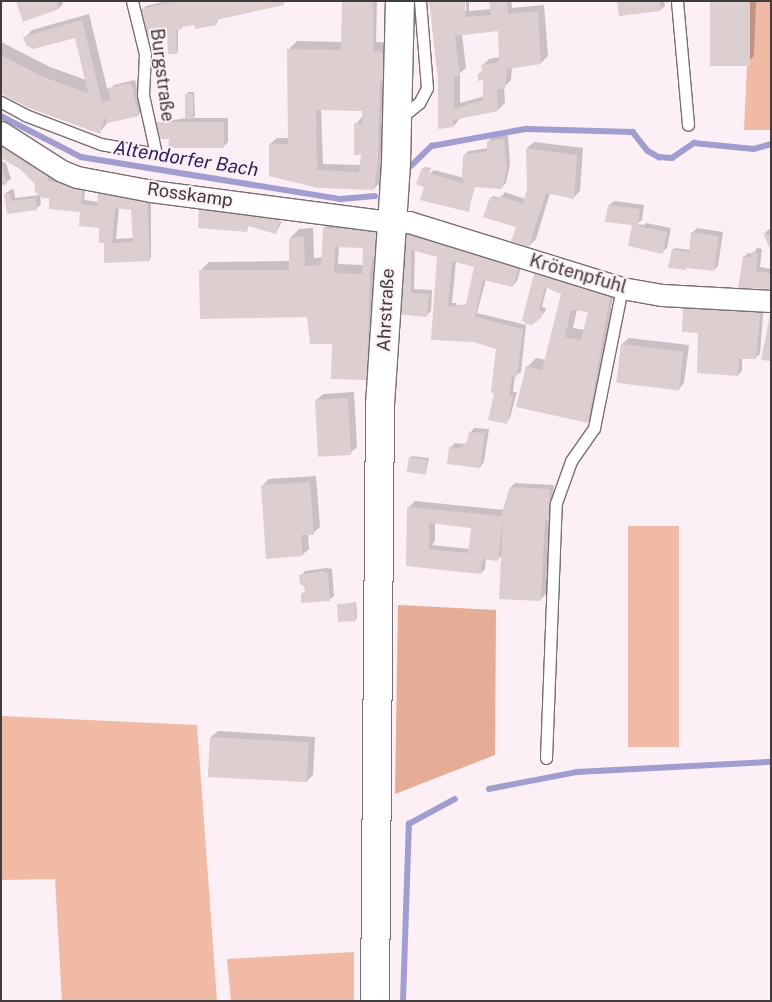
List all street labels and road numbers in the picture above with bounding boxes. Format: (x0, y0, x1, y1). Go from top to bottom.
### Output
street label: Burgstraße (146, 27, 178, 123)
street label: Rosskamp (146, 178, 234, 212)
street label: Krötenpfuhl (527, 250, 629, 298)
street label: Ahrstraße (373, 268, 399, 352)

